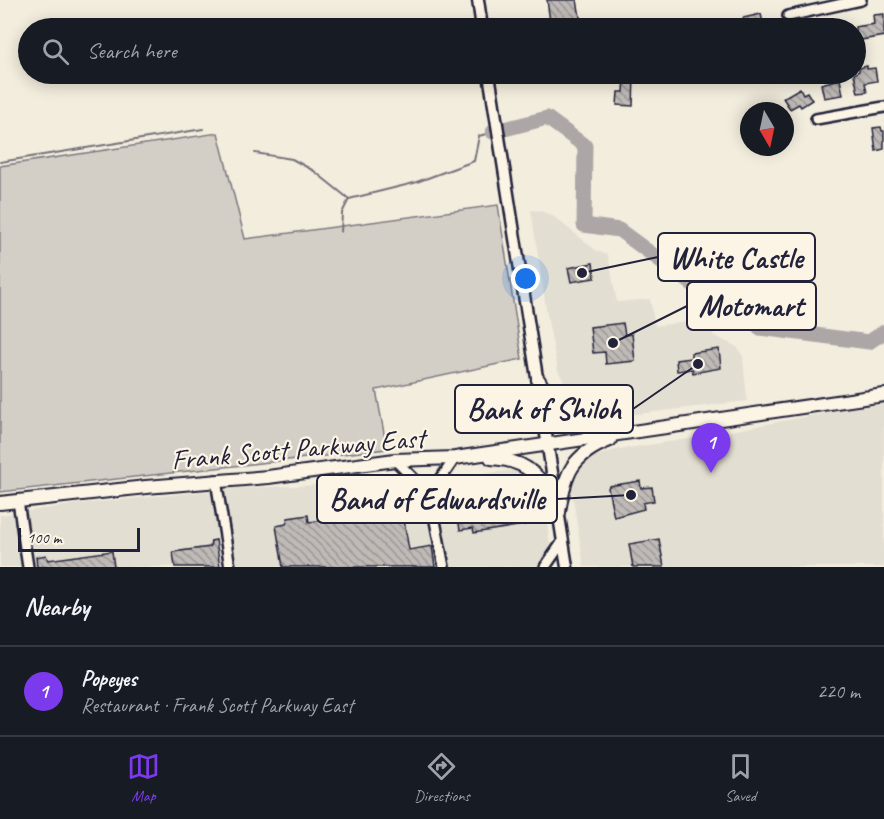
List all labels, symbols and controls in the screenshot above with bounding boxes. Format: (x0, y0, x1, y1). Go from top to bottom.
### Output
search box (18, 18, 866, 84)
icon: search (39, 35, 72, 68)
text: Search here (87, 37, 177, 65)
north arrow (740, 102, 794, 156)
callout: White Castle (658, 233, 815, 281)
text: White Castle (670, 239, 805, 277)
your location (511, 264, 540, 293)
callout: Motomart (687, 282, 816, 330)
text: Motomart (698, 287, 807, 325)
callout: Bank of Shiloh (455, 385, 633, 433)
text: Bank of Shiloh (467, 390, 622, 428)
street label: Frank Scott Parkway East (170, 420, 430, 477)
pin: 1 (692, 424, 730, 473)
callout: Band of Edwardsville (317, 475, 557, 523)
text: Band of Edwardsville (329, 480, 547, 518)
scale bar (18, 525, 140, 552)
text: 100 m (27, 528, 61, 548)
text: Nearby (24, 590, 89, 623)
text: Popeyes (81, 665, 137, 693)
text: 1 (39, 679, 48, 704)
text: 220 m (817, 679, 860, 704)
text: Restaurant · Frank Scott Parkway East (81, 693, 353, 718)
tab: Map (127, 750, 160, 806)
tab: Directions (414, 750, 470, 806)
tab: Saved (724, 750, 757, 806)

